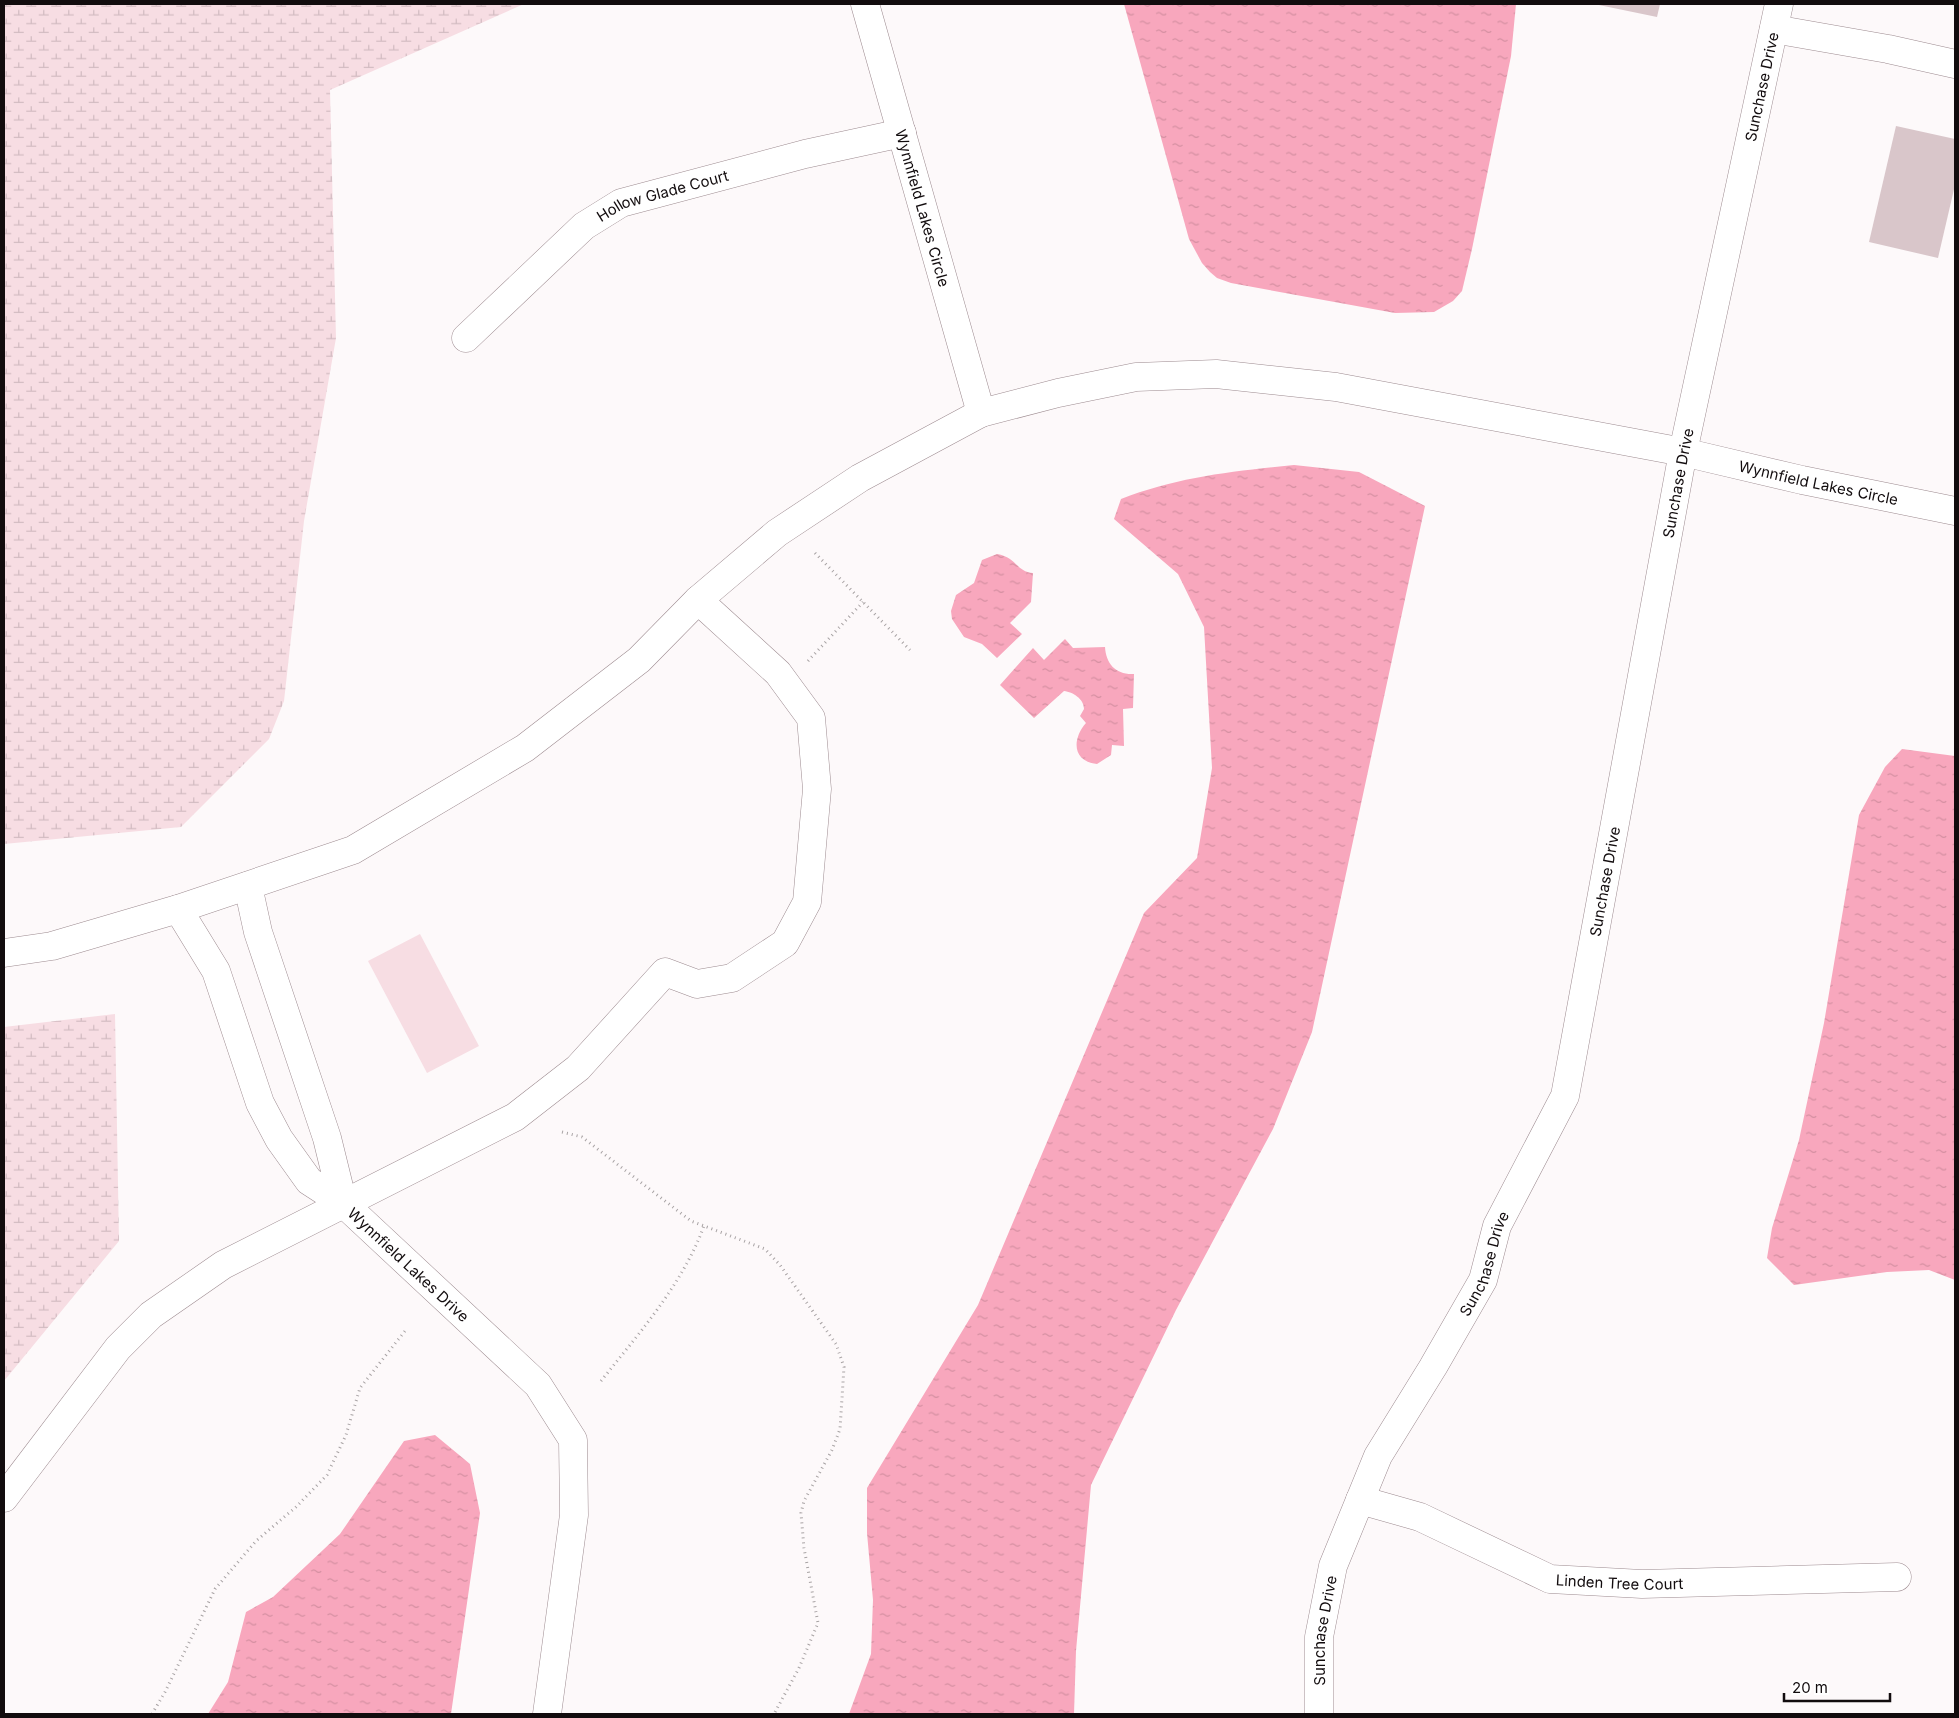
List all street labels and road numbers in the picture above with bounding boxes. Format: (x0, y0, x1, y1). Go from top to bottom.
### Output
street label: Sunchase Drive (1740, 30, 1782, 143)
street label: Wynnfield Lakes Circle (892, 127, 954, 289)
street label: Hollow Glade Court (593, 165, 730, 225)
street label: Sunchase Drive (1658, 426, 1697, 539)
street label: Wynnfield Lakes Circle (1737, 456, 1900, 509)
street label: Sunchase Drive (1585, 825, 1624, 938)
street label: Wynnfield Lakes Drive (344, 1203, 473, 1326)
street label: Sunchase Drive (1455, 1208, 1513, 1319)
street label: Linden Tree Court (1555, 1570, 1684, 1594)
street label: Sunchase Drive (1309, 1574, 1340, 1686)

